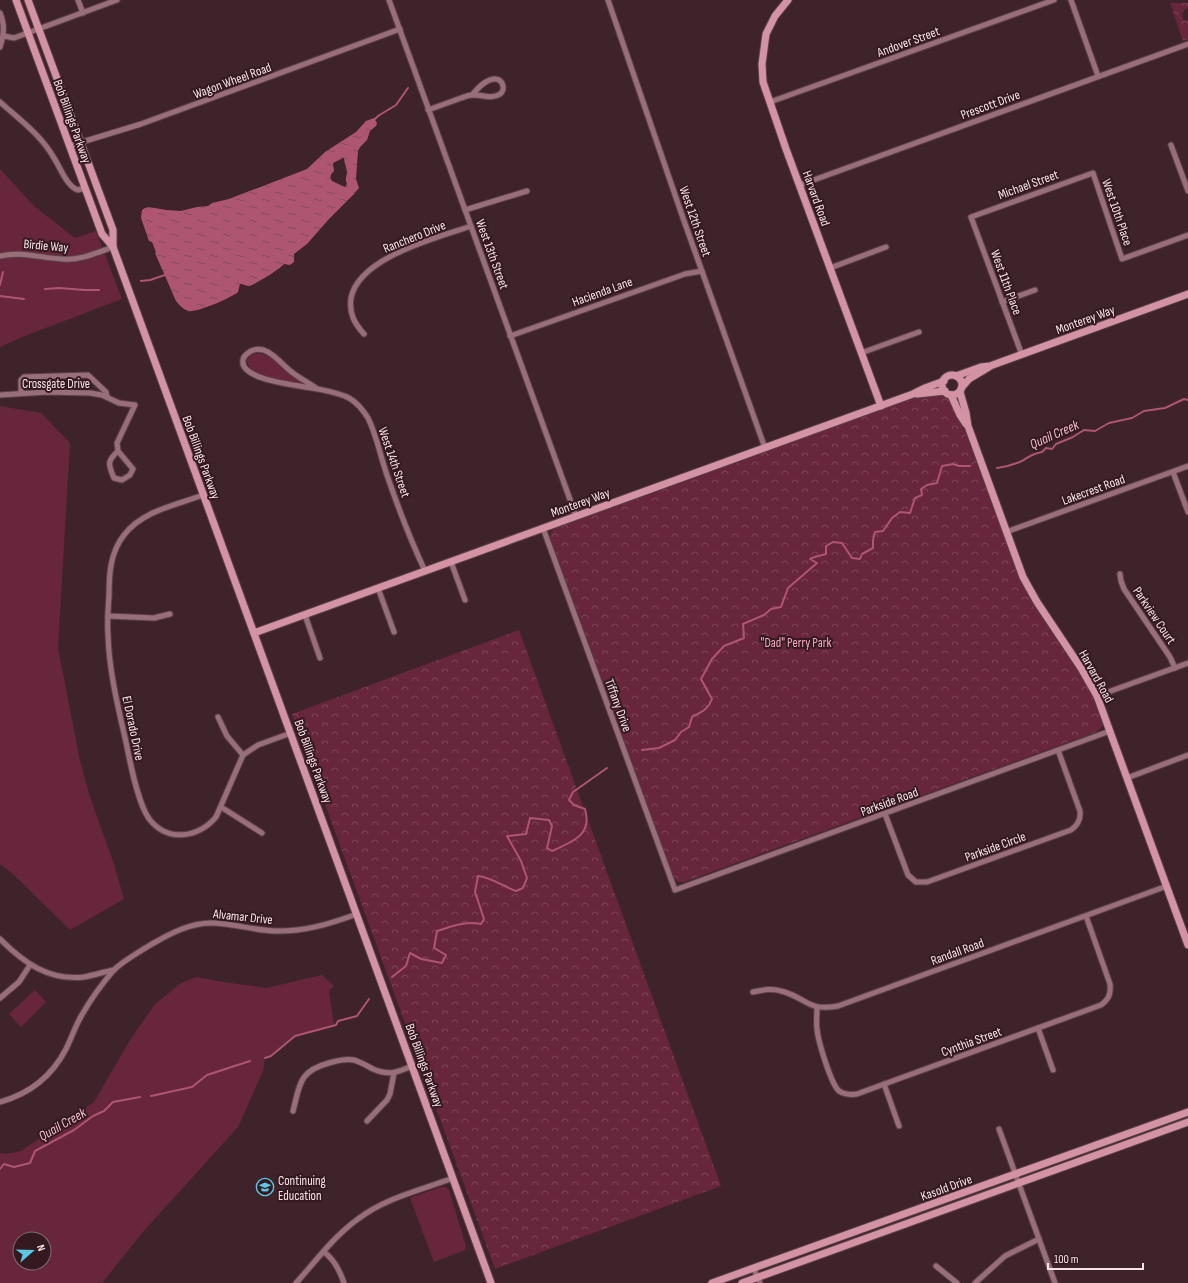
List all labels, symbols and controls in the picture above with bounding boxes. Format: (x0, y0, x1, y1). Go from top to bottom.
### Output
street label: Andover Street (874, 23, 942, 61)
street label: Wagon Wheel Road (191, 59, 274, 102)
street label: Bob Billings Parkway (49, 77, 95, 165)
street label: Prescott Drive (958, 87, 1022, 123)
street label: Michael Street (996, 167, 1061, 203)
street label: Harvard Road (799, 168, 833, 228)
street label: West 10th Place (1098, 177, 1136, 248)
street label: West 12th Street (676, 184, 715, 259)
street label: Ranchero Drive (381, 217, 448, 257)
street label: West 13th Street (472, 217, 512, 291)
street label: Birdie Way (23, 236, 69, 256)
street label: West 11th Place (987, 248, 1025, 317)
street label: Hacienda Lane (570, 274, 635, 310)
street label: Monterey Way (1054, 302, 1117, 338)
street label: Crossgate Drive (22, 376, 90, 392)
street label: Bob Billings Parkway (178, 413, 224, 501)
water label: Quail Creek (1027, 416, 1082, 453)
street label: West 14th Street (375, 425, 414, 500)
street label: Lakecrest Road (1060, 471, 1127, 509)
street label: Monterey Way (549, 485, 612, 521)
street label: Parkview Court (1129, 584, 1179, 647)
park label: "Dad" Perry Park (761, 635, 831, 651)
street label: Harvard Road (1075, 647, 1117, 706)
street label: Tiffany Drive (601, 677, 635, 734)
street label: El Dorado Drive (118, 694, 148, 762)
street label: Bob Billings Parkway (290, 717, 336, 805)
street label: Parkside Road (858, 784, 920, 820)
street label: Parkside Circle (963, 829, 1028, 865)
street label: Alvamar Drive (211, 906, 273, 928)
street label: Randall Road (929, 935, 986, 969)
street label: Bob Billings Parkway (401, 1021, 447, 1109)
street label: Cynthia Street (939, 1024, 1004, 1060)
water label: Quail Creek (36, 1104, 90, 1145)
street label: Kasold Drive (918, 1171, 974, 1205)
place label: Continuing Education (278, 1173, 326, 1204)
school or university icon: Continuing Education (255, 1177, 275, 1197)
north arrow (12, 1231, 52, 1271)
text: N (34, 1243, 48, 1253)
scale bar (1048, 1245, 1143, 1271)
text: 100 m (1054, 1252, 1079, 1267)

